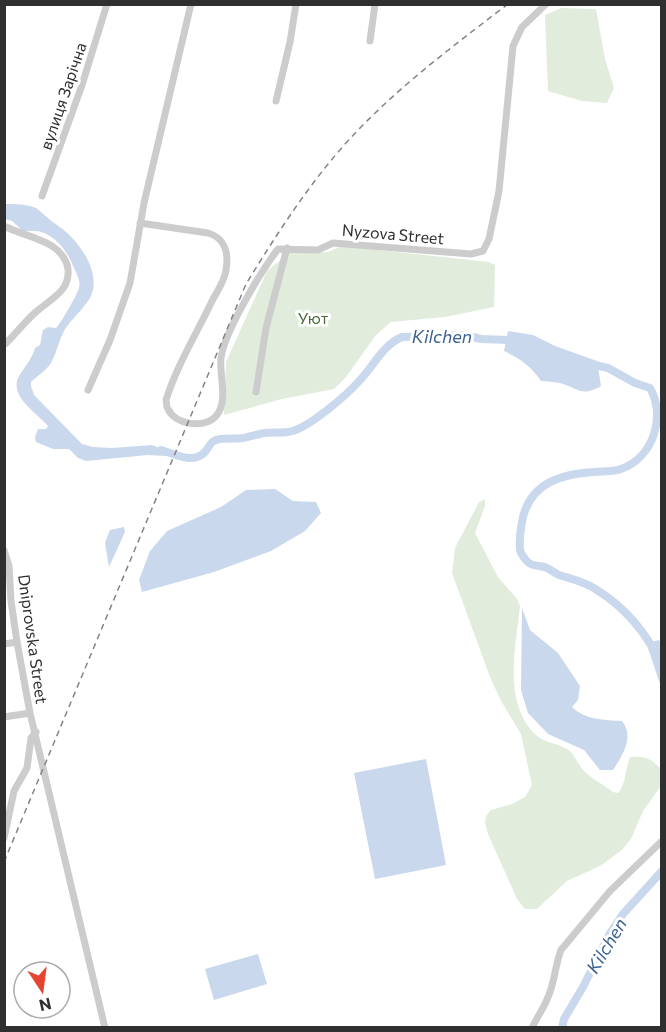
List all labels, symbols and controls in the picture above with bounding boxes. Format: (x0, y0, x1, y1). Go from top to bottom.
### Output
street label: вулиця Зарічна (35, 40, 90, 152)
street label: Nyzova Street (341, 220, 445, 247)
park label: Уют (298, 308, 329, 327)
water label: Kilchen (412, 325, 472, 347)
street label: Dniprovska Street (15, 573, 52, 705)
water label: Kilchen (581, 914, 631, 977)
north arrow (12, 960, 72, 1020)
text: N (38, 994, 53, 1016)

